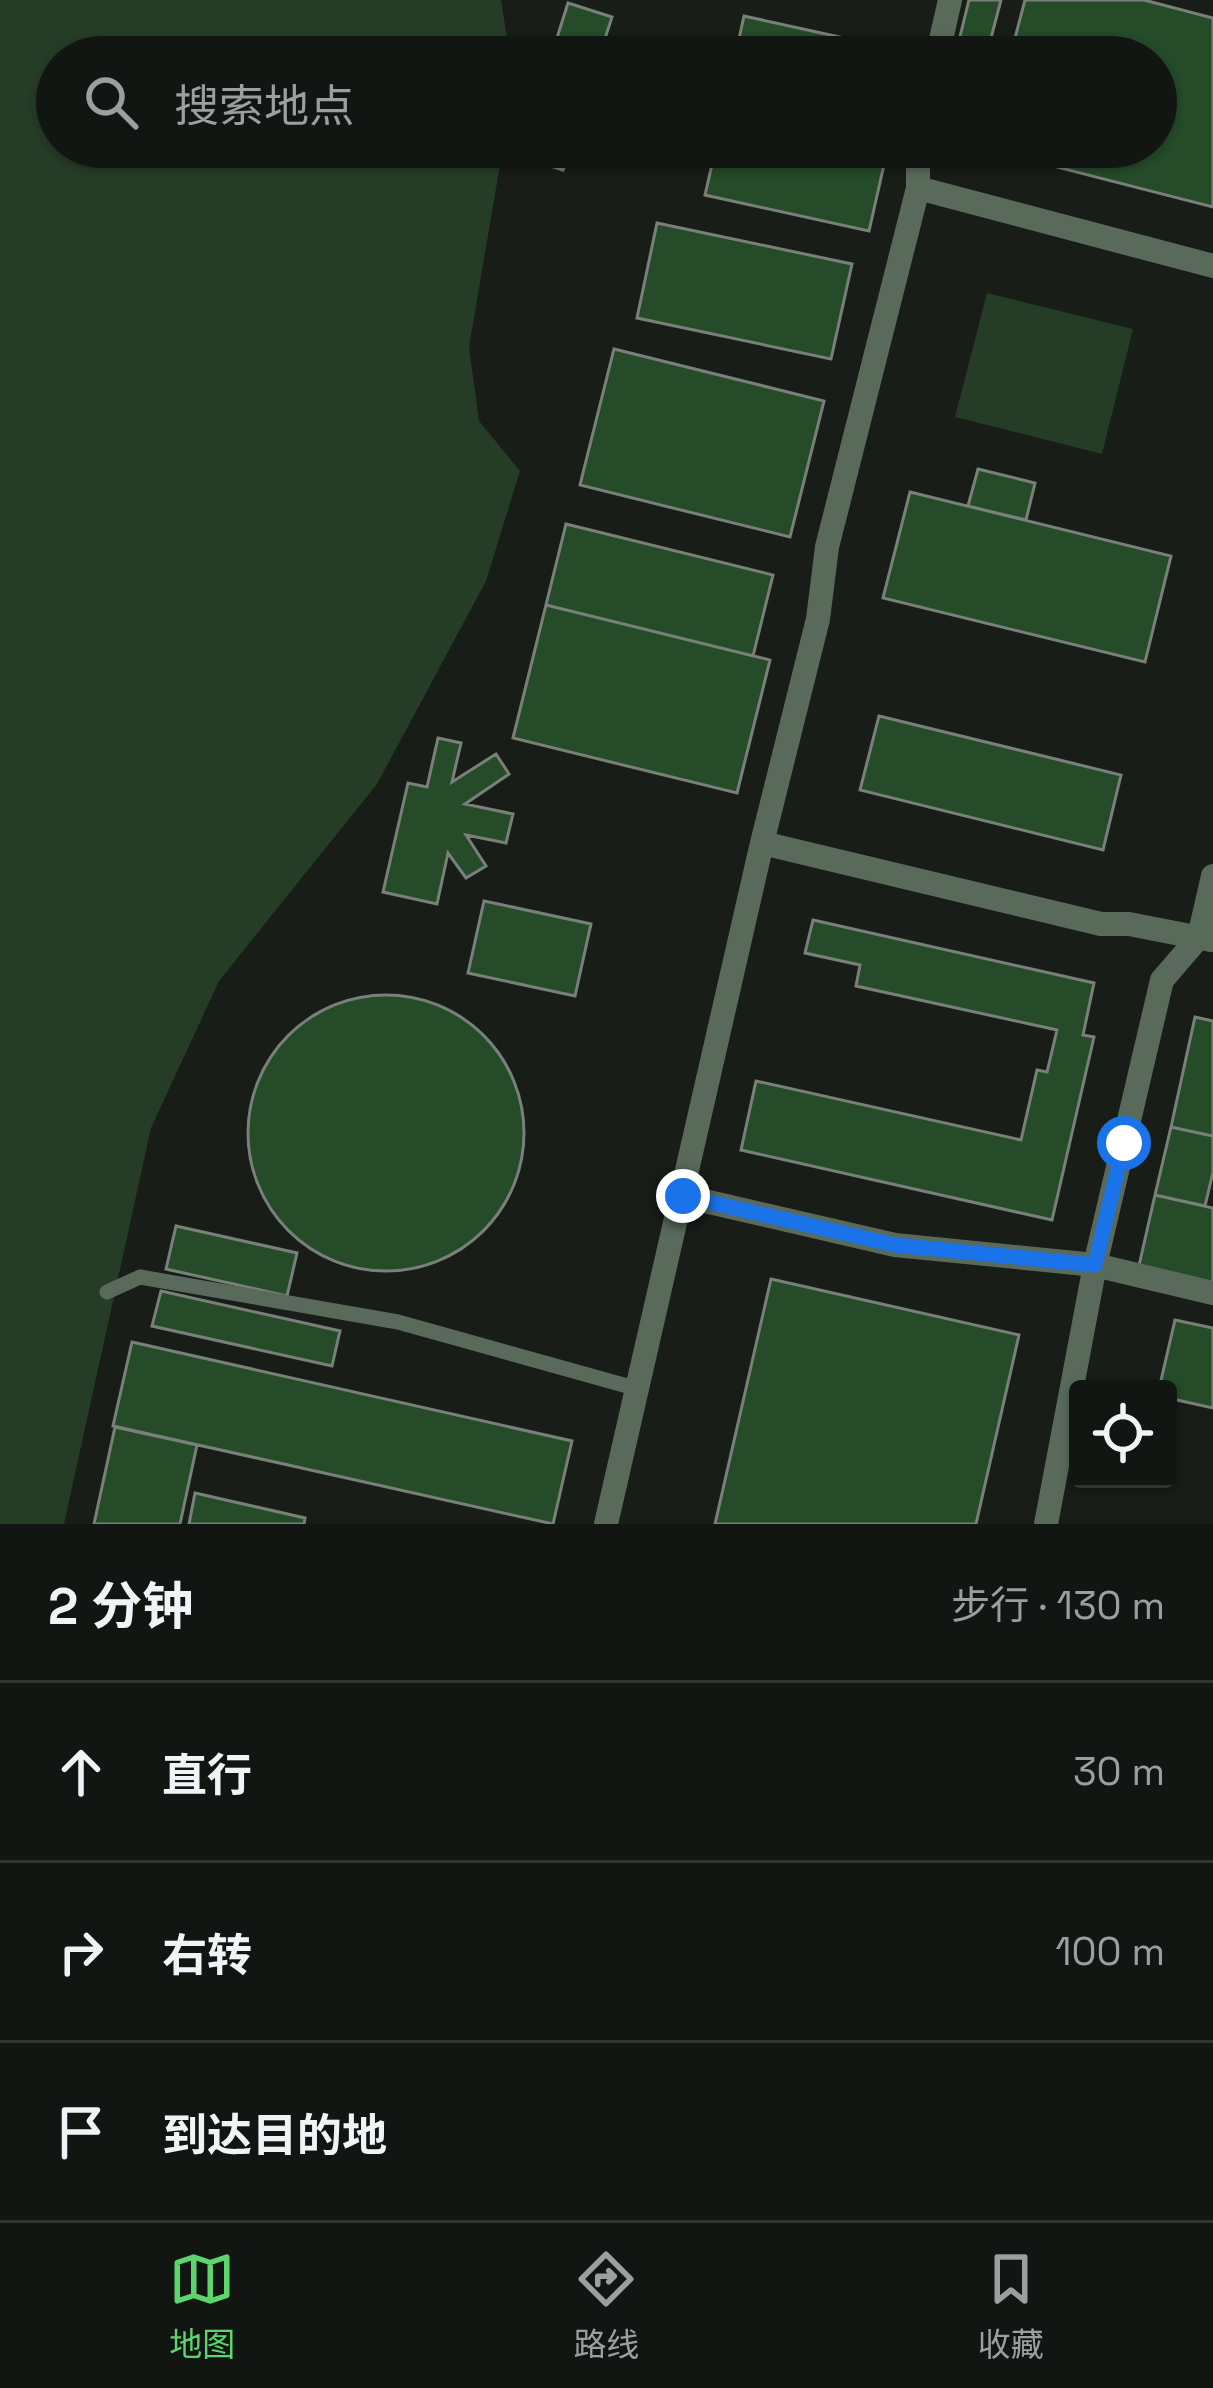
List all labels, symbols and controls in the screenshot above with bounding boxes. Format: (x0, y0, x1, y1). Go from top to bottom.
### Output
search box (36, 36, 1177, 168)
icon: search (78, 69, 144, 135)
text: 搜索地点 (174, 78, 354, 135)
route start (1097, 1116, 1151, 1170)
route end (656, 1169, 710, 1223)
map controls (1069, 1380, 1177, 1488)
button: locate (1069, 1380, 1177, 1488)
text: 2 分钟 (48, 1574, 193, 1639)
text: 步行 · 130 m (951, 1581, 1165, 1630)
icon: ahead (48, 1739, 114, 1805)
text: 直行 (162, 1747, 252, 1804)
text: 30 m (1073, 1747, 1165, 1796)
icon: right (48, 1919, 114, 1985)
text: 右转 (162, 1927, 252, 1984)
text: 100 m (1055, 1927, 1165, 1976)
icon: arrive (48, 2099, 114, 2165)
text: 到达目的地 (162, 2107, 387, 2164)
tab: 地图 (169, 2246, 235, 2366)
tab: 路线 (573, 2246, 639, 2366)
tab: 收藏 (978, 2246, 1044, 2366)

